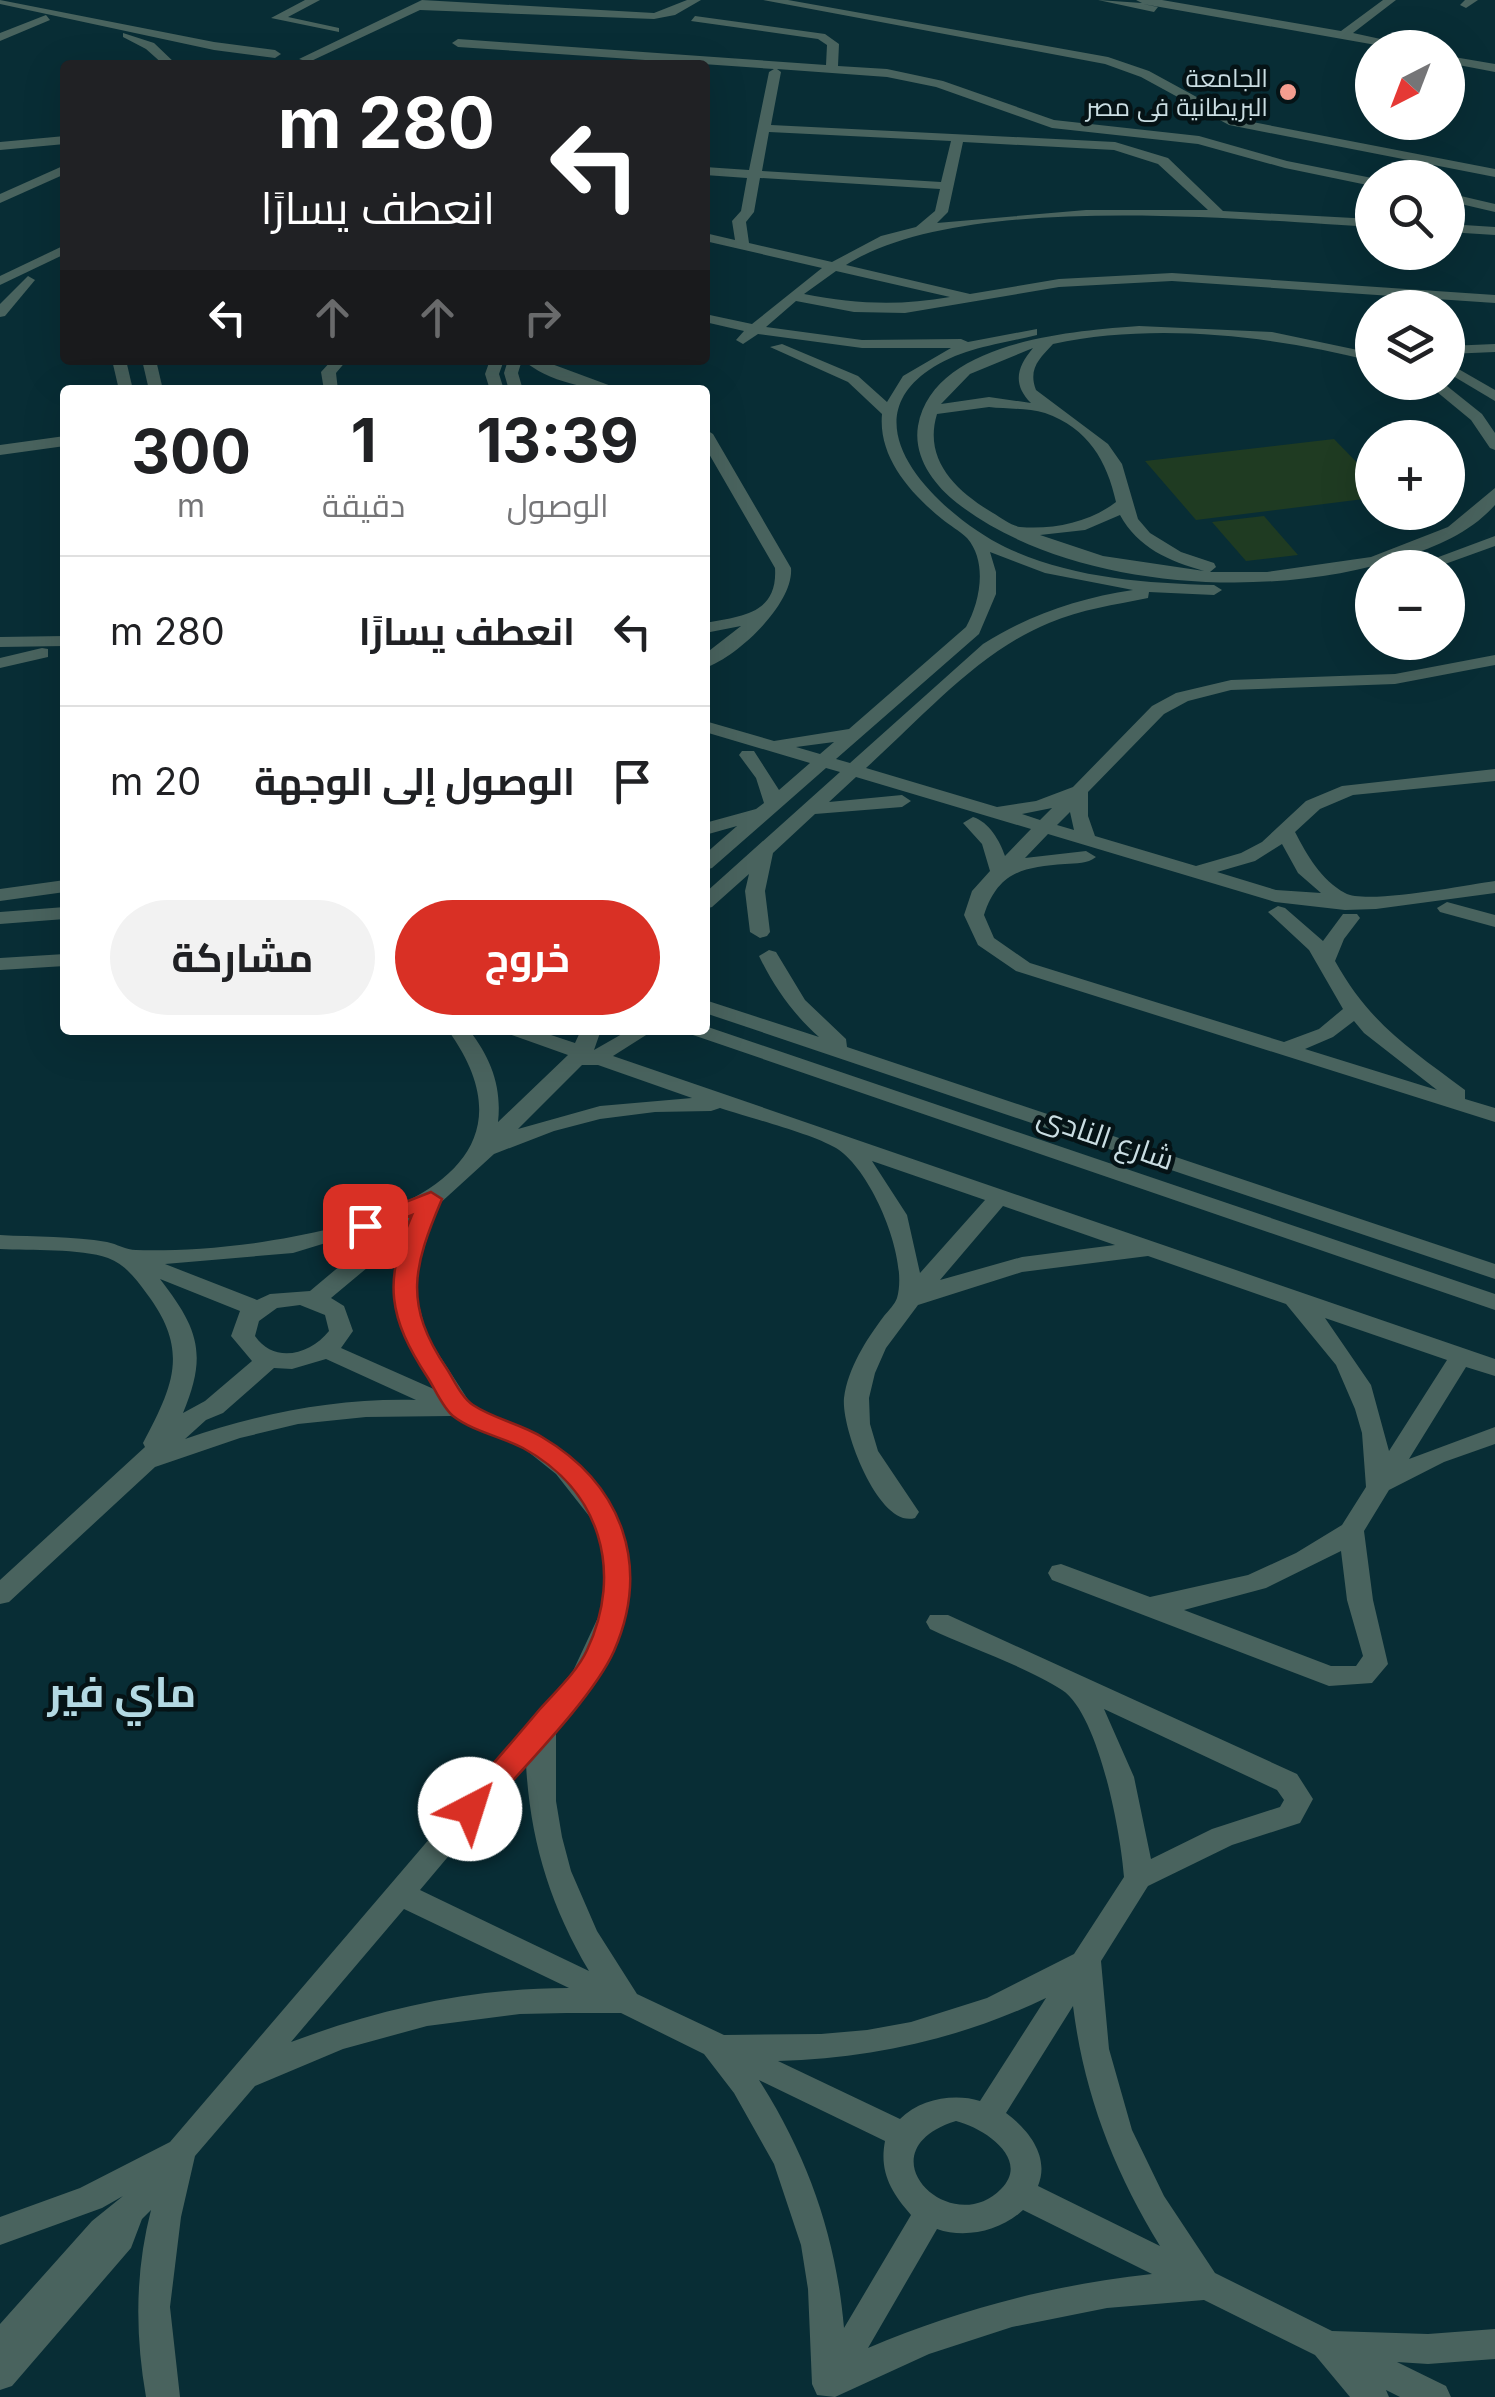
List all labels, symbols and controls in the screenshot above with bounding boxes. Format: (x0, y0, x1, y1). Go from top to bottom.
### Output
north arrow (1355, 30, 1465, 140)
map controls (1355, 30, 1465, 660)
place label: الجامعة البريطانية فى مصر (1084, 63, 1268, 122)
text: 280 m (278, 80, 495, 165)
marker: الجامعة البريطانية فى مصر (1277, 81, 1299, 103)
icon: left (530, 100, 660, 230)
button: search (1355, 160, 1465, 270)
text: انعطف يسارًا (260, 180, 495, 235)
icon: left (200, 290, 255, 345)
icon: ahead (305, 290, 360, 345)
icon: ahead (410, 290, 465, 345)
icon: right (515, 290, 570, 345)
button: layers (1355, 290, 1465, 400)
text: 1 (351, 404, 377, 476)
text: 13:39 (476, 404, 639, 476)
text: 300 (131, 415, 251, 487)
button: + (1355, 420, 1465, 530)
text: m (177, 486, 205, 525)
text: دقيقة (322, 486, 405, 525)
text: الوصول (507, 486, 609, 525)
button: − (1355, 550, 1465, 660)
icon: left (605, 604, 660, 659)
text: 280 m (110, 608, 225, 654)
text: انعطف يسارًا (359, 608, 575, 654)
icon: arrive (605, 754, 660, 809)
text: 20 m (110, 758, 201, 804)
text: الوصول إلى الوجهة (254, 758, 575, 804)
button: مشاركة (110, 900, 375, 1015)
button: خروج (395, 900, 660, 1015)
street label: شارع النادى (1032, 1097, 1179, 1180)
pin (323, 1184, 408, 1269)
icon: arrive (338, 1199, 393, 1254)
district label: ماي فير (47, 1666, 196, 1726)
position arrow (418, 1757, 522, 1861)

